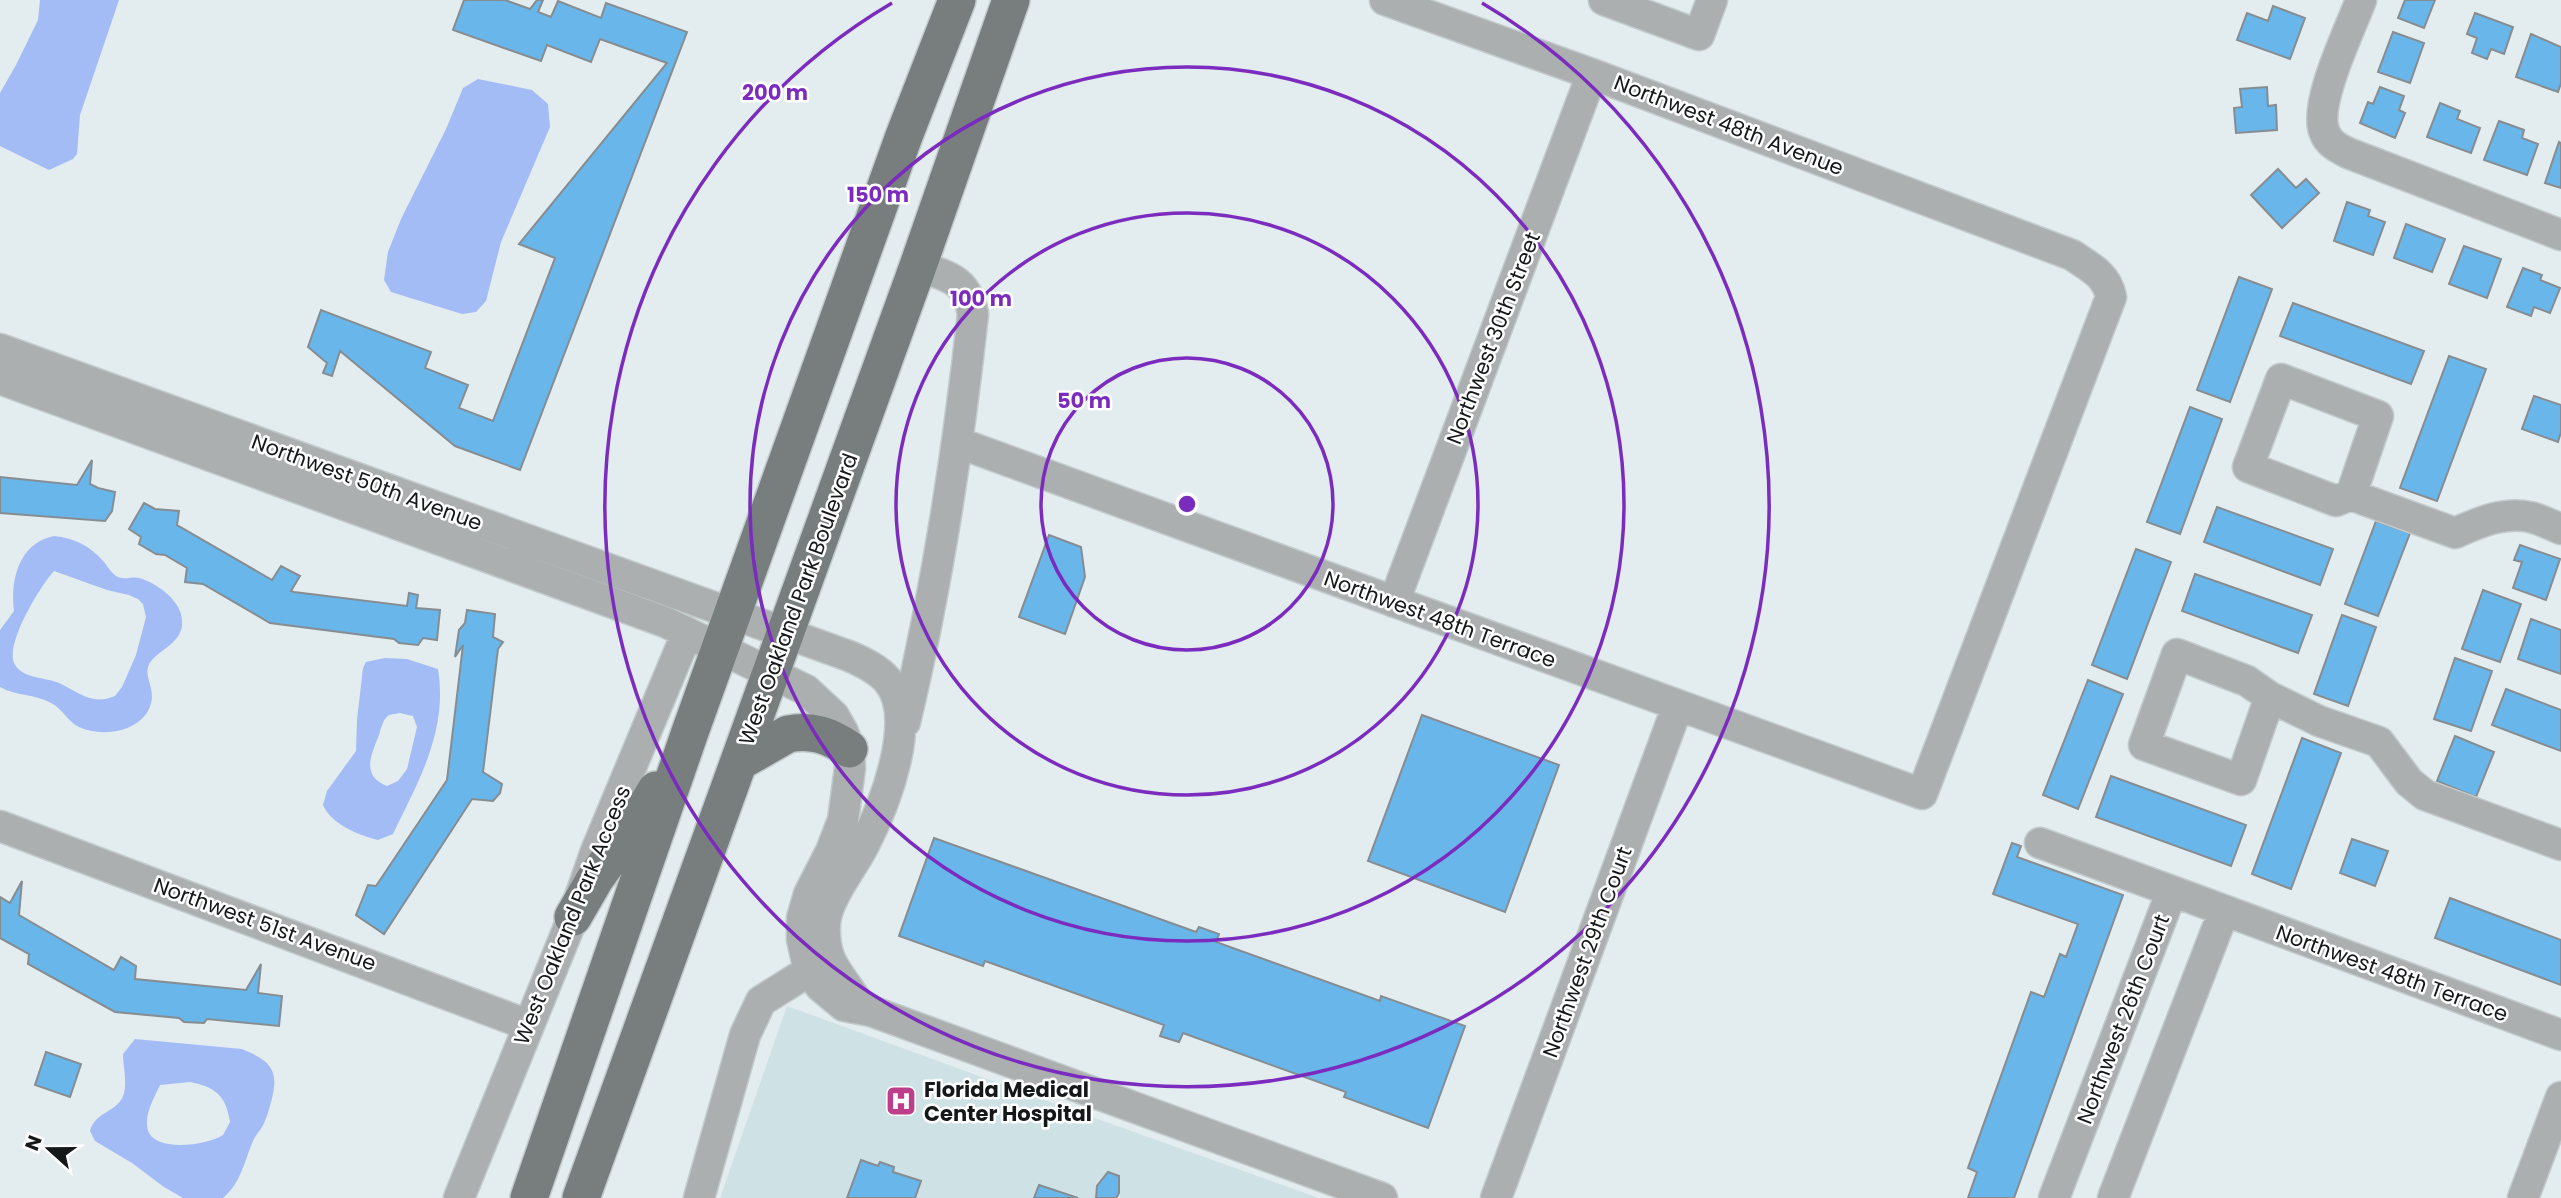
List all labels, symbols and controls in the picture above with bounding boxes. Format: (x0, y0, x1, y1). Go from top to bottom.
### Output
street label: Northwest 48th Avenue (1610, 68, 1848, 182)
text: 200 m (742, 78, 808, 107)
text: 150 m (847, 180, 909, 209)
street label: Northwest 30th Street (1439, 228, 1547, 448)
text: 100 m (950, 284, 1012, 313)
text: 50 m (1057, 386, 1111, 415)
street label: Northwest 50th Avenue (248, 427, 486, 537)
street label: West Oakland Park Boulevard (732, 449, 864, 749)
centre of rings (1175, 492, 1199, 516)
street label: Northwest 48th Terrace (1320, 564, 1560, 674)
street label: West Oakland Park Access (507, 781, 637, 1049)
street label: Northwest 29th Court (1535, 843, 1639, 1061)
street label: Northwest 51st Avenue (150, 870, 380, 978)
street label: Northwest 26th Court (2070, 910, 2176, 1128)
street label: Northwest 48th Terrace (2272, 918, 2512, 1028)
place label: Florida Medical Center Hospital (924, 1075, 1092, 1128)
hospital icon: Florida Medical Center Hospital (884, 1084, 918, 1118)
north arrow (14, 1114, 84, 1184)
text: N (18, 1132, 49, 1155)

